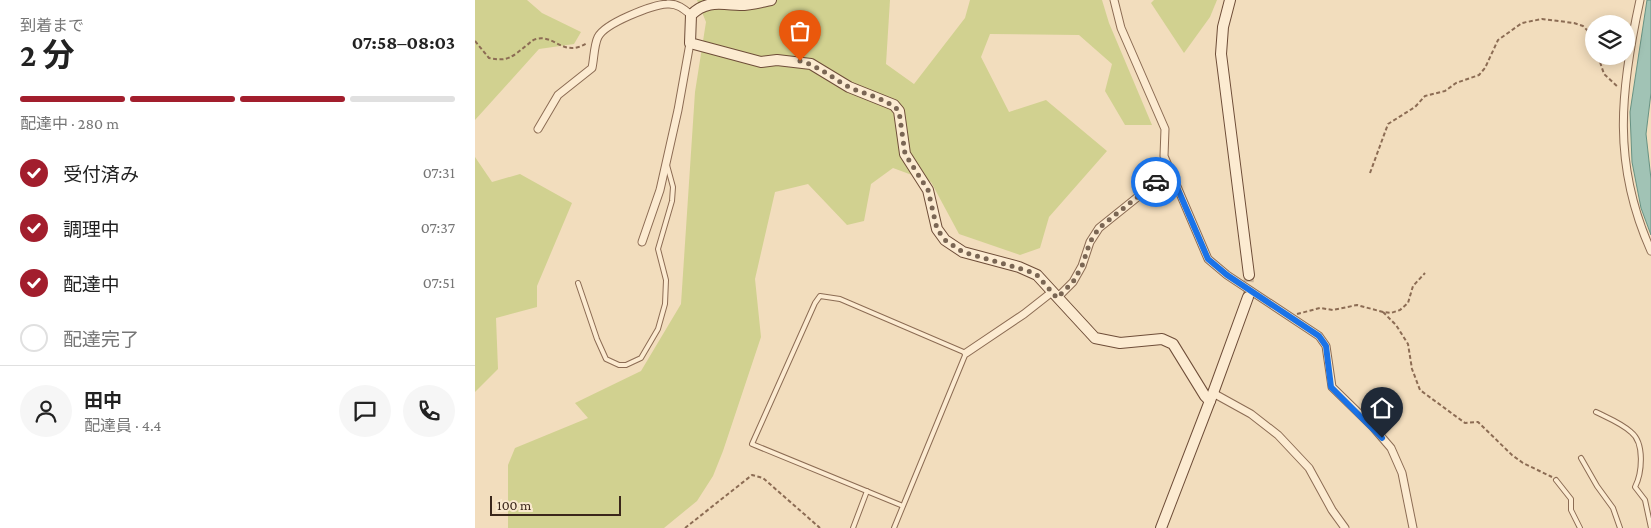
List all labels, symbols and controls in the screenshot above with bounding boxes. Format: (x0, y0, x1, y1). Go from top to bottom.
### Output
pin (779, 10, 821, 61)
map controls (1585, 15, 1635, 65)
button: layers (1585, 15, 1635, 65)
text: 到着まで (20, 17, 84, 34)
icon: bag (786, 17, 814, 45)
text: 07:58–08:03 (352, 32, 455, 53)
text: 2 分 (20, 37, 74, 73)
text: 配達中 · 280 m (20, 115, 119, 132)
courier (1131, 157, 1181, 207)
icon: check (20, 159, 48, 187)
text: 受付済み (63, 164, 139, 185)
text: 07:31 (423, 164, 455, 181)
icon: car (1142, 168, 1170, 196)
icon: check (20, 214, 48, 242)
text: 調理中 (63, 219, 120, 240)
text: 07:37 (421, 219, 455, 236)
icon: check (20, 269, 48, 297)
text: 配達中 (63, 274, 120, 295)
text: 07:51 (423, 274, 455, 291)
text: 配達完了 (63, 329, 139, 350)
button: person (20, 385, 72, 437)
button: chat (339, 385, 391, 437)
button: phone (403, 385, 455, 437)
pin (1361, 387, 1403, 438)
text: 田中 (84, 390, 122, 411)
icon: home (1368, 394, 1396, 422)
text: 配達員 · 4.4 (84, 417, 161, 434)
scale bar (490, 493, 621, 516)
text: 100 m (497, 497, 531, 513)

